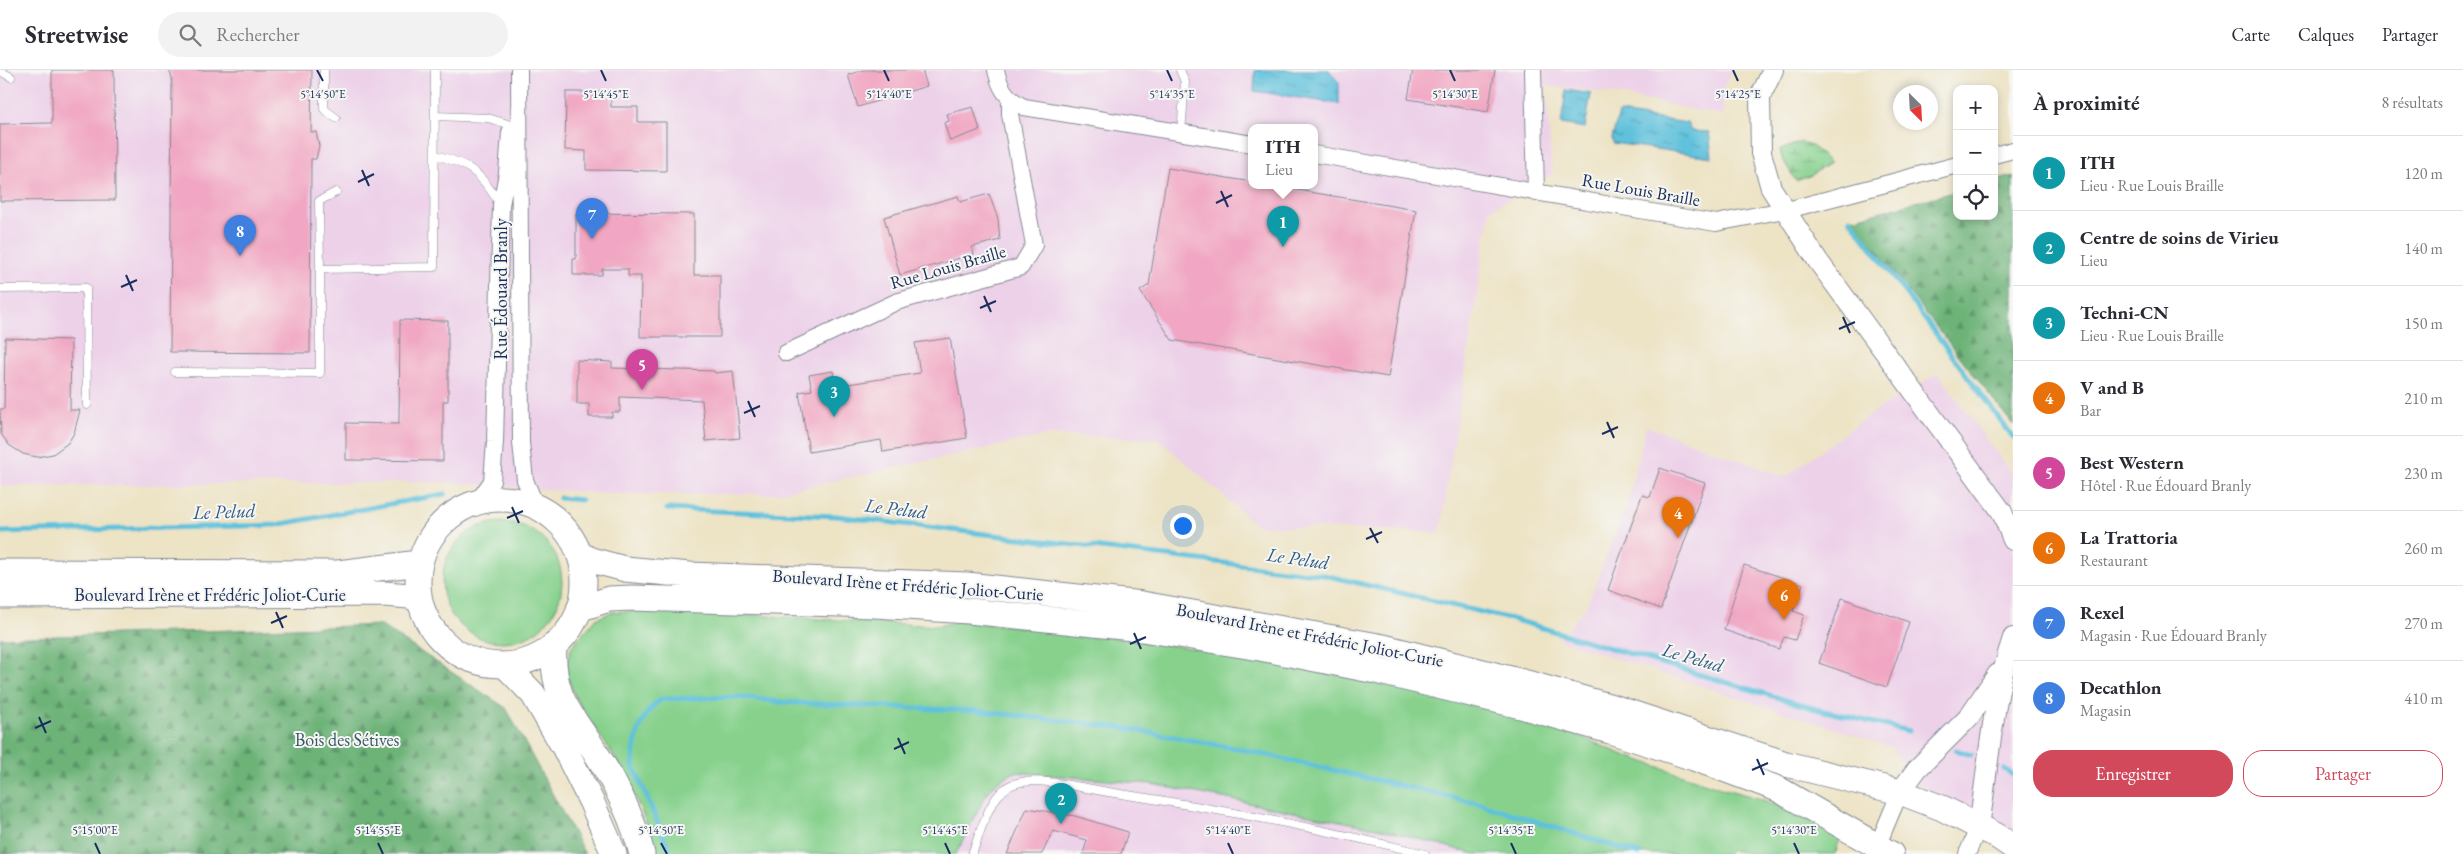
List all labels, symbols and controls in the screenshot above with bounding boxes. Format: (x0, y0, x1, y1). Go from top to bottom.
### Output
search box (158, 12, 508, 57)
text: Streetwise (25, 19, 128, 50)
icon: search (176, 21, 204, 49)
text: Rechercher (216, 22, 300, 47)
text: Carte (2231, 23, 2270, 46)
text: Calques (2298, 23, 2354, 46)
text: Partager (2382, 23, 2438, 46)
north arrow (1893, 85, 1938, 130)
map controls (1953, 85, 1998, 220)
button: + (1953, 85, 1998, 130)
text: 5°14'50"E (300, 86, 346, 102)
text: 5°14'45"E (583, 86, 629, 102)
text: 5°14'40"E (866, 86, 912, 102)
text: 5°14'35"E (1149, 86, 1195, 102)
text: 5°14'30"E (1432, 86, 1478, 102)
text: 5°14'25"E (1715, 86, 1761, 102)
text: À proximité (2033, 89, 2140, 116)
text: 8 résultats (2381, 92, 2443, 113)
popup (1248, 124, 1318, 189)
button: − (1953, 130, 1998, 175)
text: ITH (1265, 134, 1301, 159)
text: ITH (2080, 150, 2115, 175)
text: Lieu (1265, 159, 1293, 180)
text: 1 (2045, 163, 2053, 184)
text: 120 m (2404, 163, 2443, 184)
street label: Rue Louis Braille (1580, 168, 1702, 211)
button: locate (1953, 175, 1998, 220)
text: Lieu · Rue Louis Braille (2080, 175, 2224, 196)
pin: 7 (576, 198, 608, 239)
pin: 1 (1267, 206, 1299, 247)
pin: 8 (224, 215, 256, 256)
street label: Rue Édouard Branly (489, 218, 512, 360)
text: Centre de soins de Virieu (2080, 225, 2279, 250)
text: 2 (2045, 238, 2053, 259)
text: 140 m (2404, 238, 2443, 259)
street label: Rue Louis Braille (887, 239, 1008, 294)
text: Lieu (2080, 250, 2108, 271)
text: Techni-CN (2080, 300, 2169, 325)
text: 3 (2045, 313, 2053, 334)
text: 150 m (2404, 313, 2443, 334)
text: Lieu · Rue Louis Braille (2080, 325, 2224, 346)
pin: 5 (626, 349, 658, 390)
text: V and B (2080, 375, 2144, 400)
pin: 3 (818, 376, 850, 417)
text: 4 (2045, 388, 2053, 409)
text: 210 m (2404, 388, 2443, 409)
text: Bar (2080, 400, 2101, 421)
text: Best Western (2080, 450, 2184, 475)
text: 5 (2045, 463, 2053, 484)
text: 230 m (2404, 463, 2443, 484)
text: Hôtel · Rue Édouard Branly (2080, 475, 2251, 496)
water label: Le Pelud (862, 492, 929, 525)
pin: 4 (1662, 497, 1694, 538)
water label: Le Pelud (191, 498, 256, 525)
your location (1170, 513, 1196, 539)
text: La Trattoria (2080, 525, 2178, 550)
text: 6 (2045, 538, 2053, 559)
text: 260 m (2404, 538, 2443, 559)
water label: Le Pelud (1264, 542, 1331, 575)
text: Restaurant (2080, 550, 2148, 571)
street label: Boulevard Irène et Frédéric Joliot-Curie (772, 564, 1044, 605)
pin: 6 (1768, 579, 1800, 620)
street label: Boulevard Irène et Frédéric Joliot-Curie (74, 583, 346, 606)
street label: Boulevard Irène et Frédéric Joliot-Curie (1175, 597, 1446, 672)
text: Rexel (2080, 600, 2125, 625)
text: 7 (2045, 613, 2053, 634)
text: 270 m (2404, 613, 2443, 634)
text: Magasin · Rue Édouard Branly (2080, 625, 2267, 646)
water label: Le Pelud (1658, 637, 1727, 678)
text: Decathlon (2080, 675, 2161, 700)
text: 8 (2045, 688, 2053, 709)
text: 410 m (2404, 688, 2443, 709)
text: Magasin (2080, 700, 2131, 721)
park label: Bois des Sétives (295, 728, 399, 751)
button: Enregistrer (2033, 750, 2233, 797)
button: Partager (2243, 750, 2443, 797)
pin: 2 (1045, 783, 1077, 824)
text: 5°15'00"E (72, 822, 118, 838)
text: 5°14'55"E (355, 822, 401, 838)
text: 5°14'50"E (638, 822, 684, 838)
text: 5°14'45"E (922, 822, 968, 838)
text: 5°14'40"E (1205, 822, 1251, 838)
text: 5°14'35"E (1488, 822, 1534, 838)
text: 5°14'30"E (1771, 822, 1817, 838)

